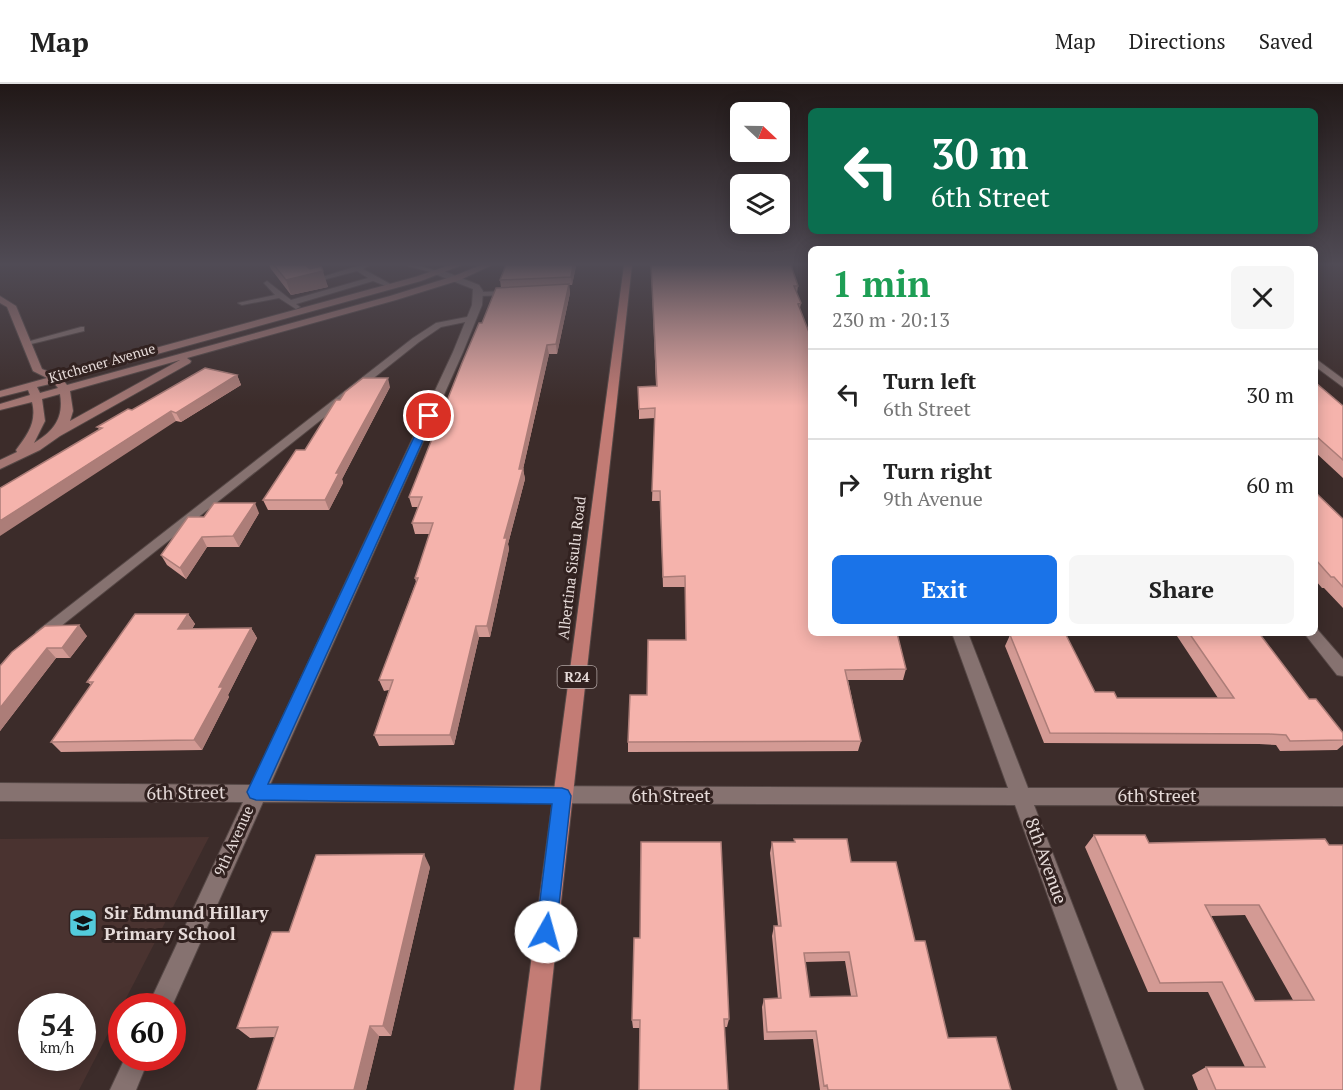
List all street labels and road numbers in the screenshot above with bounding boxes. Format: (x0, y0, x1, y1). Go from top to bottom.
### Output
street label: Kitchener Avenue (46, 338, 157, 387)
street label: Albertina Sisulu Road (552, 495, 590, 641)
road number: R24 (558, 666, 596, 688)
street label: 6th Street (146, 779, 226, 805)
street label: 6th Street (631, 783, 711, 807)
street label: 6th Street (1117, 783, 1197, 807)
street label: 9th Avenue (209, 802, 257, 879)
street label: 8th Avenue (1020, 814, 1074, 907)

